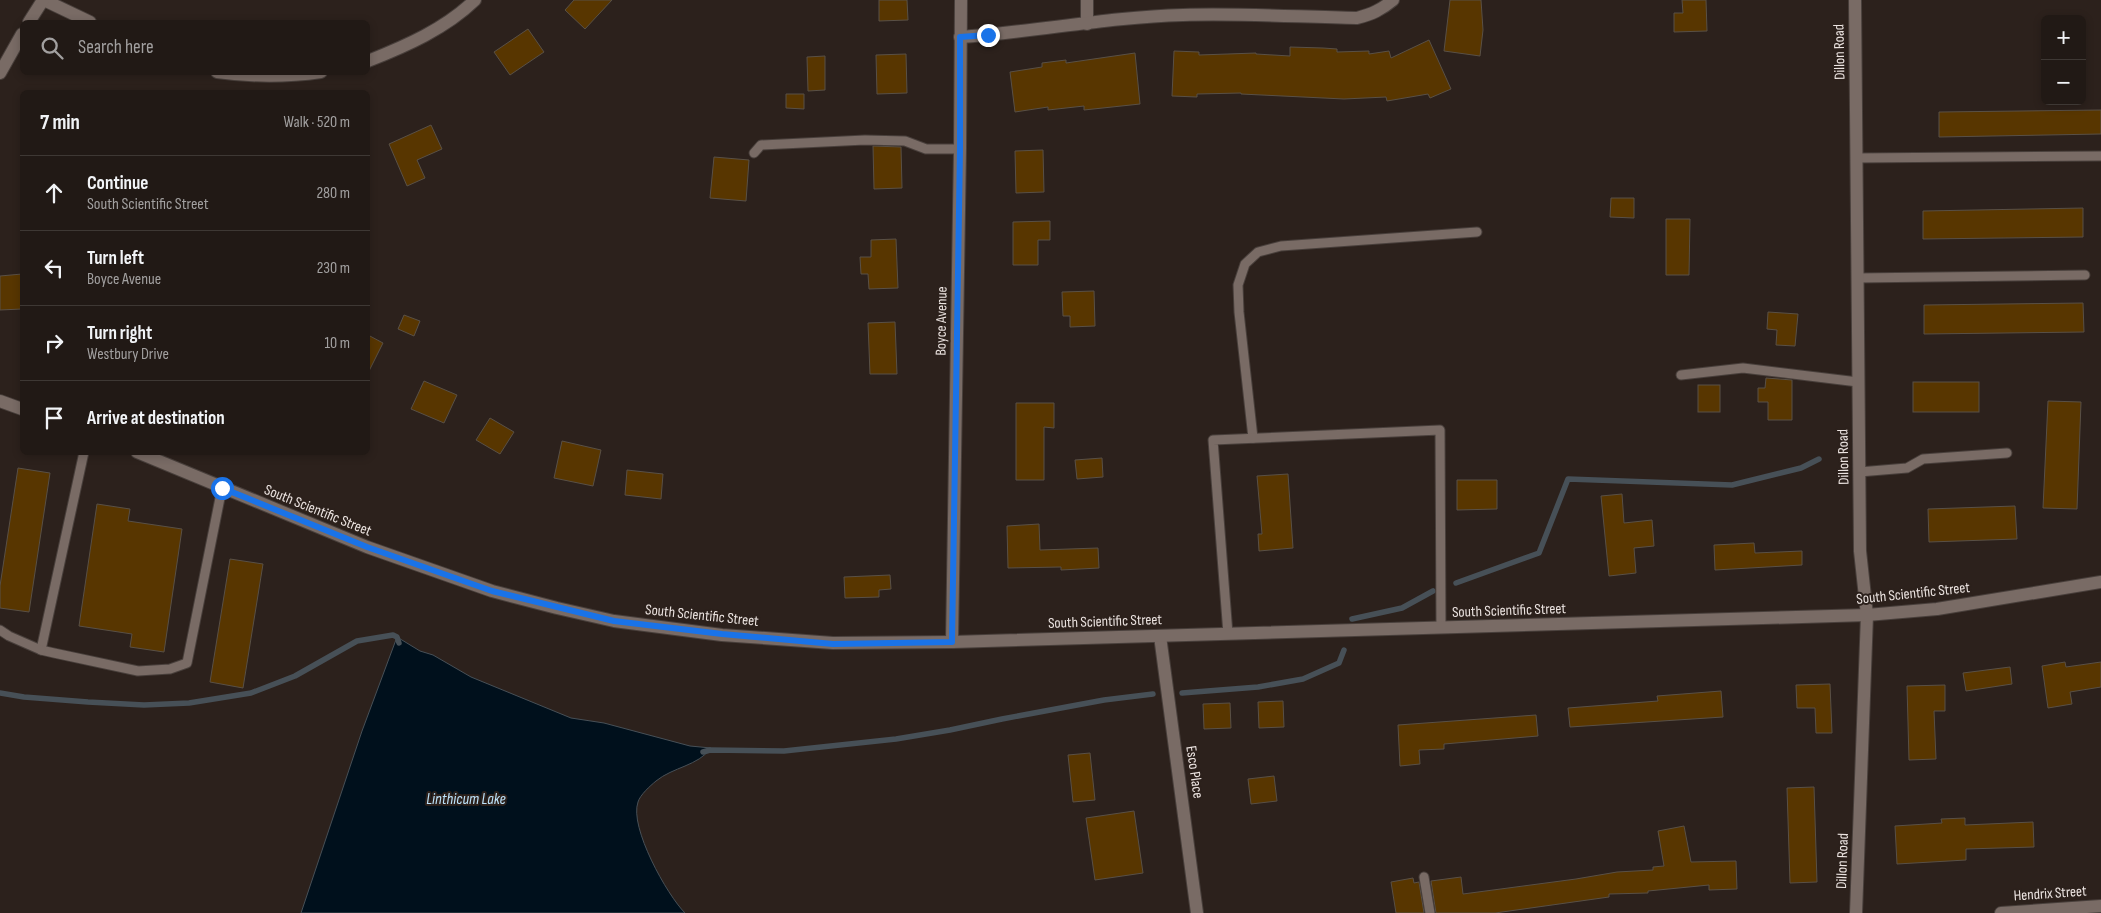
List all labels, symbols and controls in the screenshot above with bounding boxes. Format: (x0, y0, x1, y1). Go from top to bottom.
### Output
map controls (2041, 15, 2086, 105)
button: + (2041, 15, 2086, 60)
search box (20, 20, 370, 75)
route end (977, 24, 1000, 47)
street label: Dillon Road (1830, 24, 1849, 80)
icon: search (38, 34, 66, 62)
text: Search here (78, 36, 154, 59)
button: − (2041, 60, 2086, 105)
text: 7 min (40, 110, 80, 135)
text: Walk · 520 m (284, 113, 350, 132)
text: Continue (87, 172, 148, 195)
icon: ahead (40, 179, 68, 207)
text: 280 m (316, 184, 350, 203)
text: South Scientific Street (87, 195, 209, 214)
text: Turn left (87, 247, 144, 270)
icon: left (40, 254, 68, 282)
text: 230 m (317, 259, 350, 278)
text: Boyce Avenue (87, 270, 161, 289)
street label: Boyce Avenue (931, 286, 952, 356)
text: Turn right (87, 322, 152, 345)
icon: right (40, 329, 68, 357)
text: 10 m (324, 334, 350, 353)
text: Westbury Drive (87, 345, 169, 364)
icon: arrive (40, 404, 68, 432)
text: Arrive at destination (87, 407, 225, 430)
street label: Dillon Road (1834, 429, 1853, 485)
route start (211, 477, 234, 500)
street label: South Scientific Street (261, 480, 375, 541)
street label: South Scientific Street (1855, 578, 1971, 609)
street label: South Scientific Street (1452, 599, 1567, 622)
street label: South Scientific Street (644, 600, 760, 631)
street label: South Scientific Street (1048, 610, 1163, 633)
street label: Esco Place (1181, 745, 1208, 800)
water label: Linthicum Lake (426, 790, 506, 809)
street label: Dillon Road (1832, 833, 1853, 889)
street label: Hendrix Street (2013, 881, 2088, 906)

